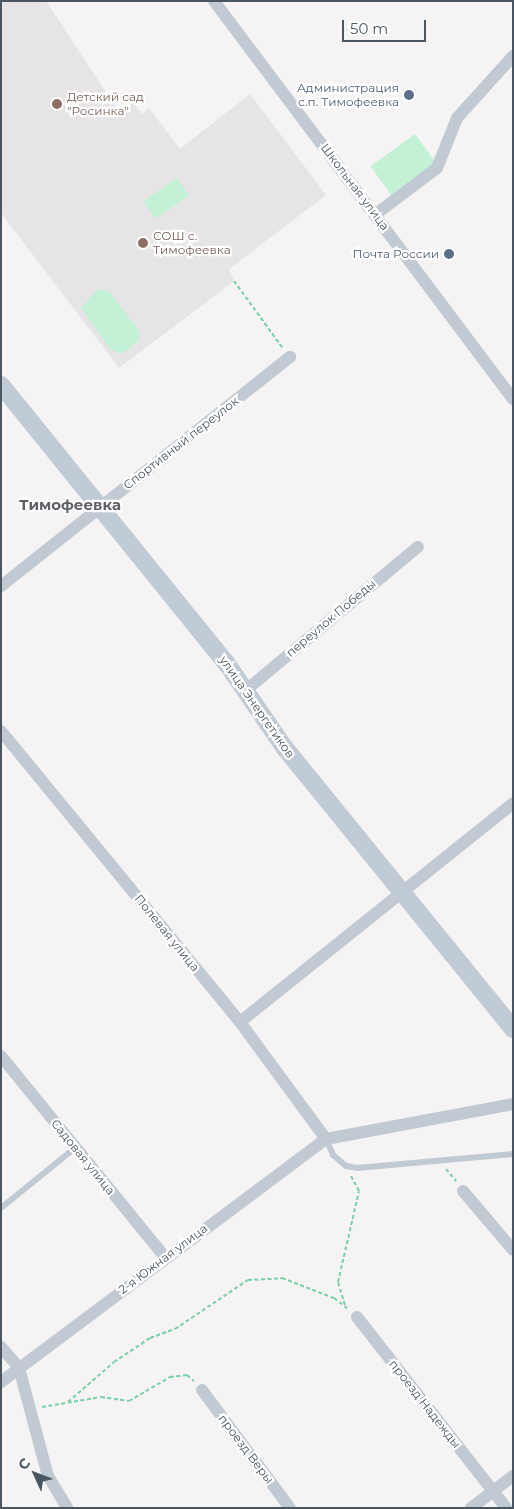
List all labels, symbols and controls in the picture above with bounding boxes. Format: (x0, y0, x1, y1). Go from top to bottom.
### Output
scale bar (344, 10, 428, 42)
text: 50 m (350, 19, 388, 38)
place label: Администрация с.п. Тимофеевка (297, 81, 399, 109)
marker: Администрация с.п. Тимофеевка (403, 89, 415, 101)
place label: Детский сад "Росинка" (67, 90, 144, 118)
marker: Детский сад "Росинка" (51, 98, 63, 110)
street label: Школьная улица (318, 141, 392, 233)
place label: СОШ с. Тимофеевка (153, 229, 231, 257)
marker: СОШ с. Тимофеевка (137, 237, 149, 249)
place label: Почта России (353, 247, 439, 261)
marker: Почта России (443, 248, 455, 260)
street label: Спортивный переулок (121, 394, 241, 492)
district label: Тимофеевка (19, 496, 121, 514)
street label: переулок Победы (283, 576, 379, 660)
street label: улица Энергетиков (216, 653, 298, 761)
street label: Полевая улица (132, 892, 202, 974)
street label: Садовая улица (48, 1116, 118, 1198)
street label: 2-я Южная улица (116, 1221, 210, 1297)
street label: проезд Надежды (386, 1357, 464, 1451)
street label: проезд Веры (215, 1412, 277, 1486)
north arrow (10, 1449, 60, 1499)
text: С (14, 1454, 34, 1474)

